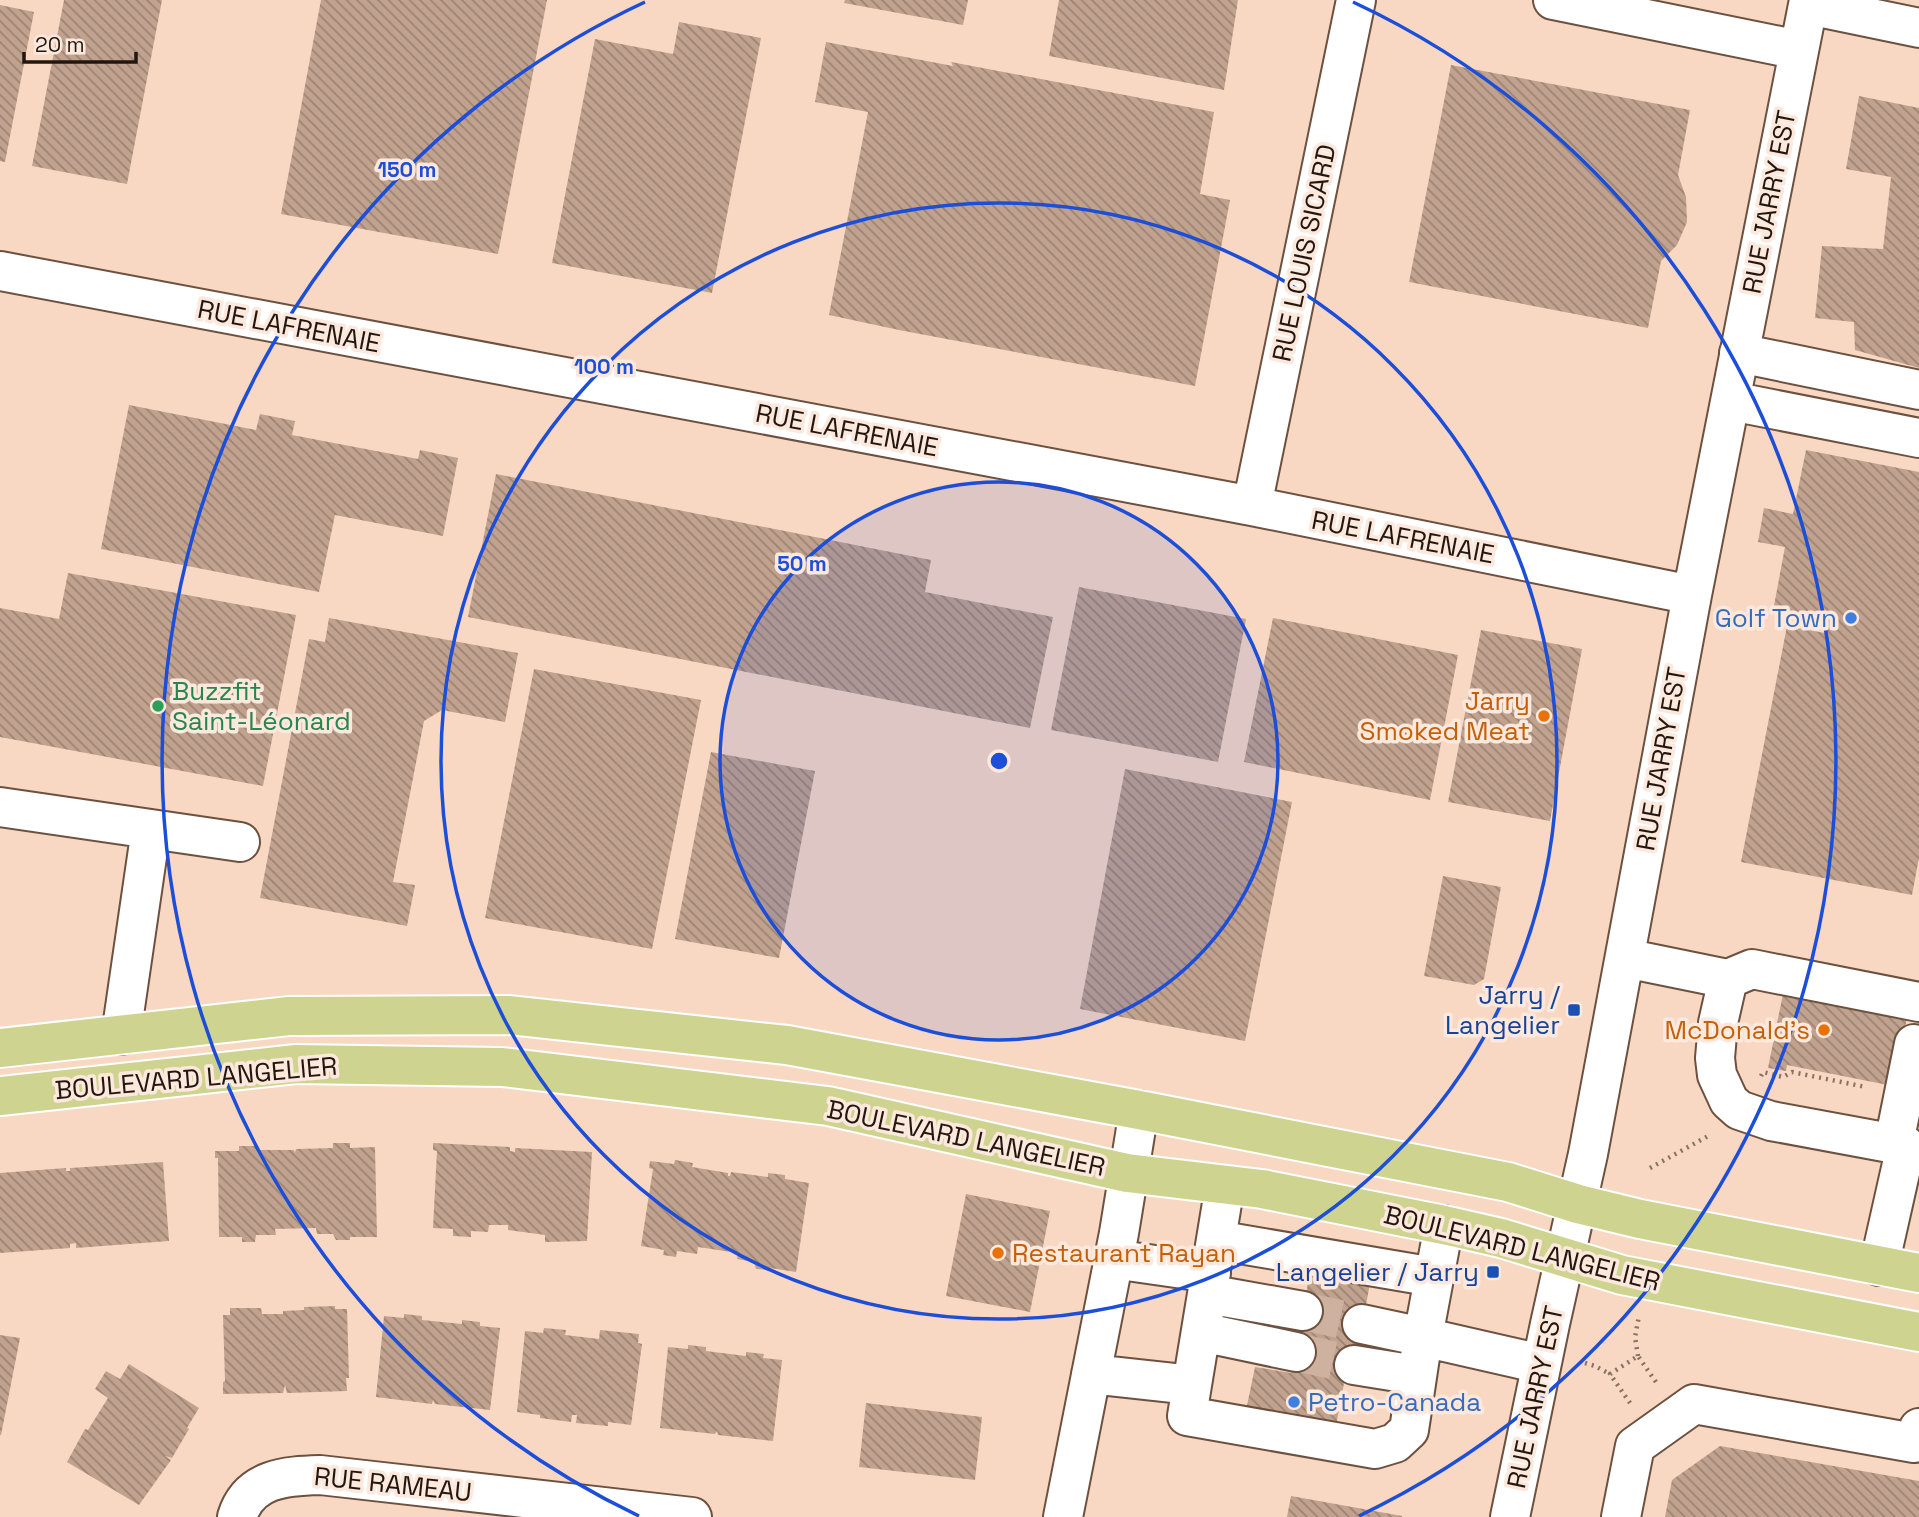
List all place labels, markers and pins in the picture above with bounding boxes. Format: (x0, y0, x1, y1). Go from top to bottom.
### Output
place label: Golf Town (1715, 601, 1837, 635)
marker: Golf Town (1843, 610, 1859, 626)
place label: Buzzfit Saint-Léonard (172, 674, 351, 738)
place label: Jarry Smoked Meat (1360, 684, 1530, 748)
marker: Buzzfit Saint-Léonard (150, 698, 166, 714)
marker: Jarry Smoked Meat (1536, 708, 1552, 724)
centre of rings (987, 749, 1011, 773)
place label: Jarry / Langelier (1445, 978, 1560, 1042)
marker: Jarry / Langelier (1566, 1002, 1582, 1018)
place label: McDonald's (1665, 1013, 1810, 1047)
marker: McDonald's (1816, 1022, 1832, 1038)
place label: Restaurant Rayan (1012, 1236, 1236, 1270)
marker: Restaurant Rayan (990, 1245, 1006, 1261)
place label: Langelier / Jarry (1276, 1255, 1479, 1289)
marker: Langelier / Jarry (1485, 1264, 1501, 1280)
place label: Petro-Canada (1308, 1385, 1481, 1419)
marker: Petro-Canada (1286, 1394, 1302, 1410)

